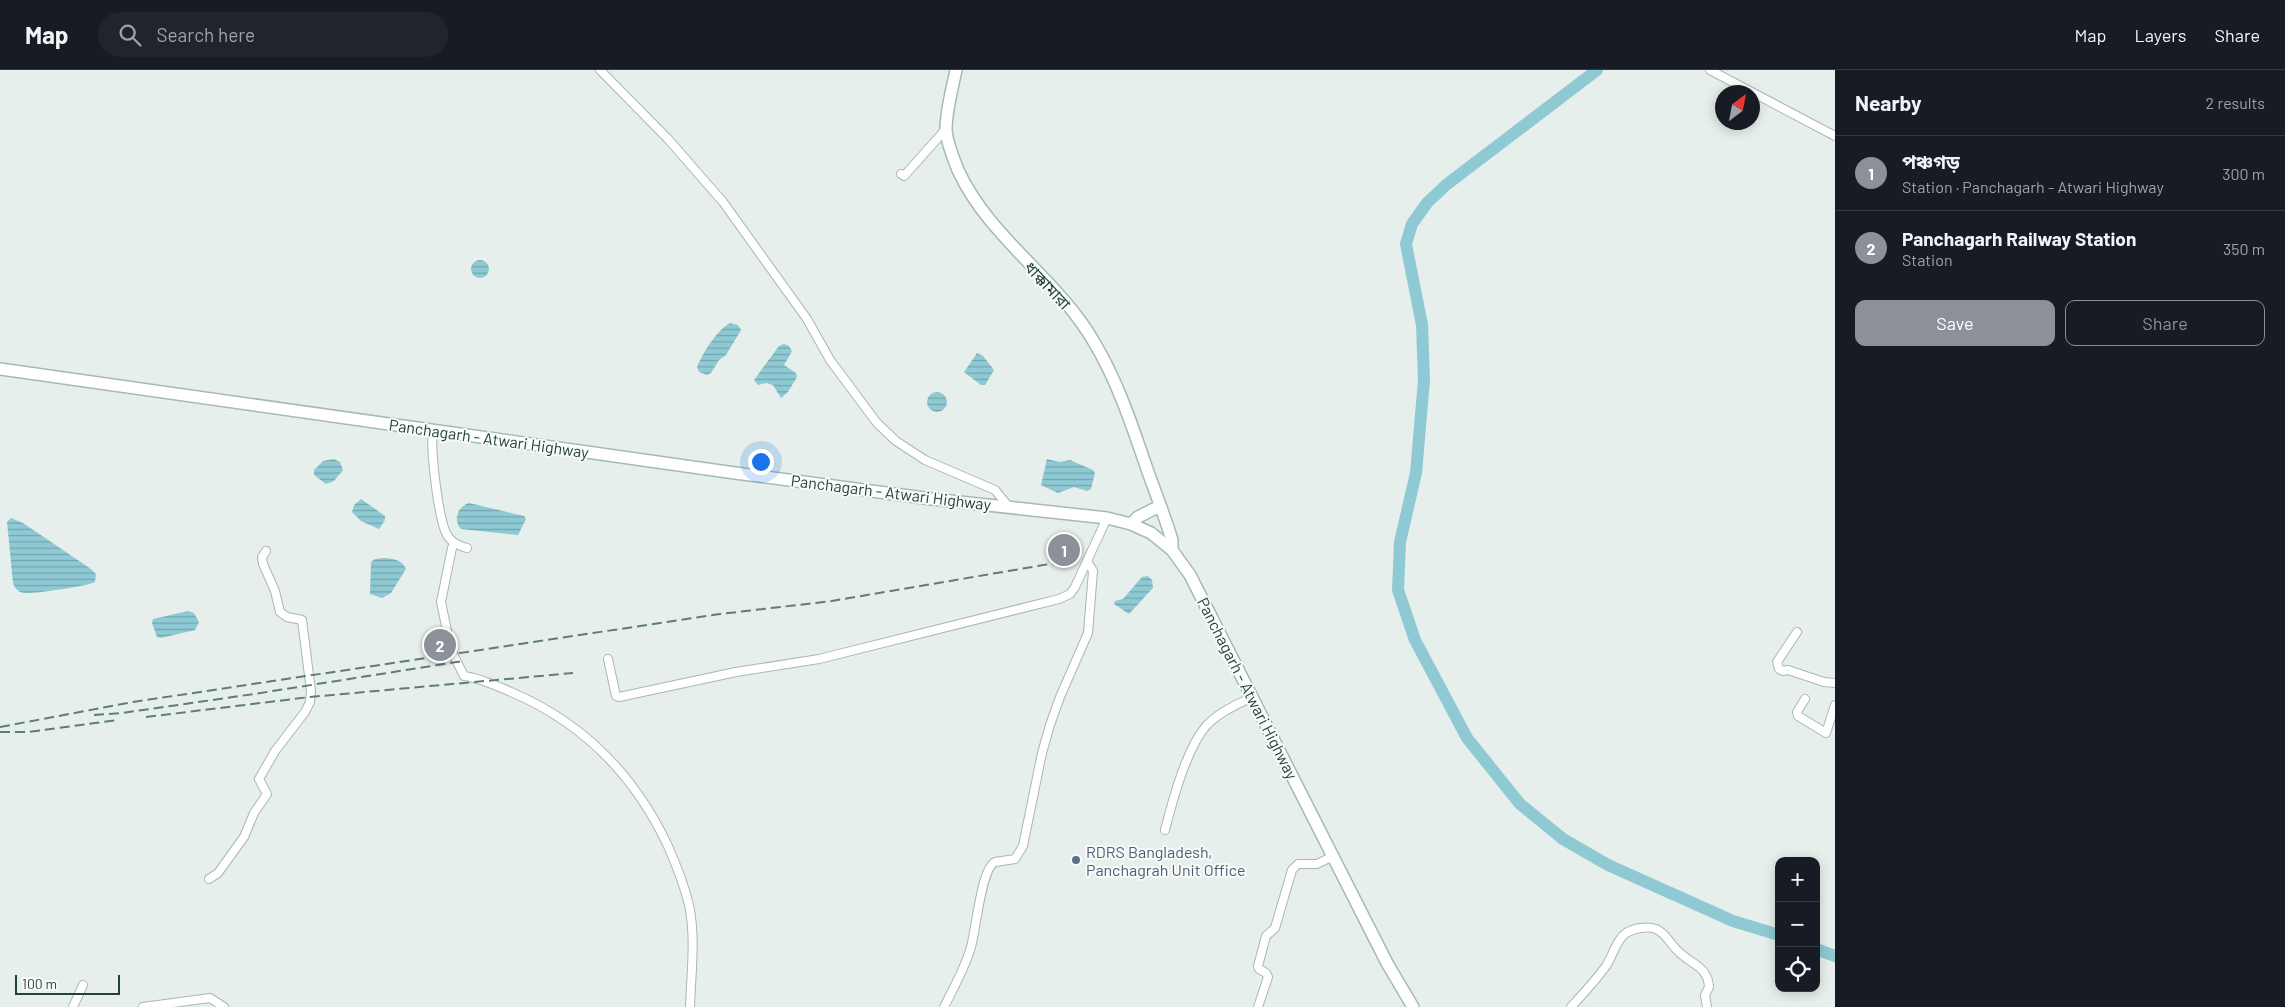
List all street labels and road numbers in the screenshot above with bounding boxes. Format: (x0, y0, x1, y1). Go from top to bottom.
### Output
street label: ধাক্কামারা (1021, 257, 1075, 313)
street label: Panchagarh - Atwari Highway (388, 415, 591, 462)
street label: Panchagarh - Atwari Highway (790, 470, 993, 514)
street label: Panchagarh - Atwari Highway (1194, 594, 1302, 783)

